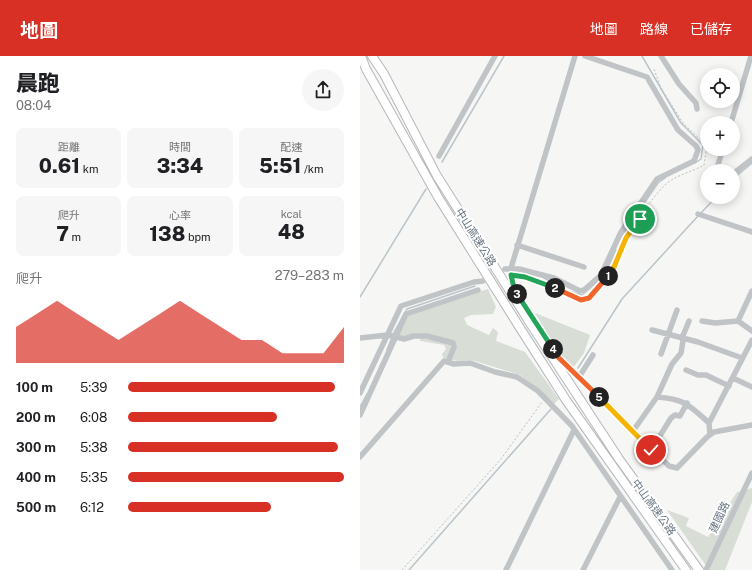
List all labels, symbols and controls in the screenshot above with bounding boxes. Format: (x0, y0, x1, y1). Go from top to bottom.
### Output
text: 地圖 (20, 19, 58, 41)
text: 地圖 (590, 21, 618, 37)
text: 路線 (640, 21, 668, 37)
text: 已儲存 (690, 21, 732, 37)
map controls (700, 68, 740, 204)
button: locate (700, 68, 740, 108)
button: share (302, 69, 344, 111)
text: 晨跑 (16, 70, 60, 96)
text: 08:04 (16, 98, 51, 113)
button: + (700, 116, 740, 156)
text: 距離 (58, 141, 80, 153)
text: 時間 (169, 141, 191, 153)
text: 配速 (280, 141, 302, 153)
text: 0.61 (39, 154, 80, 178)
text: 3:34 (157, 154, 203, 178)
text: 5:51 (259, 154, 301, 178)
text: km (80, 163, 99, 175)
text: /km (301, 163, 324, 175)
button: − (700, 164, 740, 204)
pin (623, 202, 657, 236)
street label: 中山高速公路 (453, 206, 499, 268)
text: kcal (281, 208, 302, 220)
icon: arrive (629, 208, 651, 230)
text: 爬升 (58, 209, 80, 221)
text: 心率 (169, 209, 191, 221)
text: 48 (278, 220, 305, 244)
text: 7 (56, 222, 69, 246)
text: 138 (149, 222, 185, 246)
text: m (69, 231, 81, 243)
text: bpm (185, 231, 211, 243)
pin: 1 (598, 266, 618, 286)
text: 279–283 m (275, 268, 344, 283)
text: 1 (606, 270, 610, 282)
text: 爬升 (16, 271, 42, 286)
pin: 2 (545, 278, 565, 298)
text: 2 (552, 282, 559, 294)
pin: 3 (507, 284, 527, 304)
text: 3 (513, 288, 521, 300)
pin: 4 (543, 339, 563, 359)
text: 4 (549, 343, 557, 355)
text: 100 m (16, 380, 53, 395)
text: 5:39 (80, 380, 107, 395)
pin: 5 (589, 387, 609, 407)
text: 5 (595, 391, 603, 403)
text: 200 m (16, 410, 56, 425)
text: 6:08 (80, 410, 107, 425)
pin (634, 433, 668, 467)
icon: check (640, 439, 662, 461)
text: 300 m (16, 440, 56, 455)
text: 5:38 (80, 440, 108, 455)
text: 400 m (16, 470, 56, 485)
text: 5:35 (80, 470, 108, 485)
street label: 中山高速公路 (630, 477, 678, 537)
text: 500 m (16, 500, 56, 515)
text: 6:12 (80, 500, 104, 515)
street label: 建國路 (707, 500, 731, 534)

